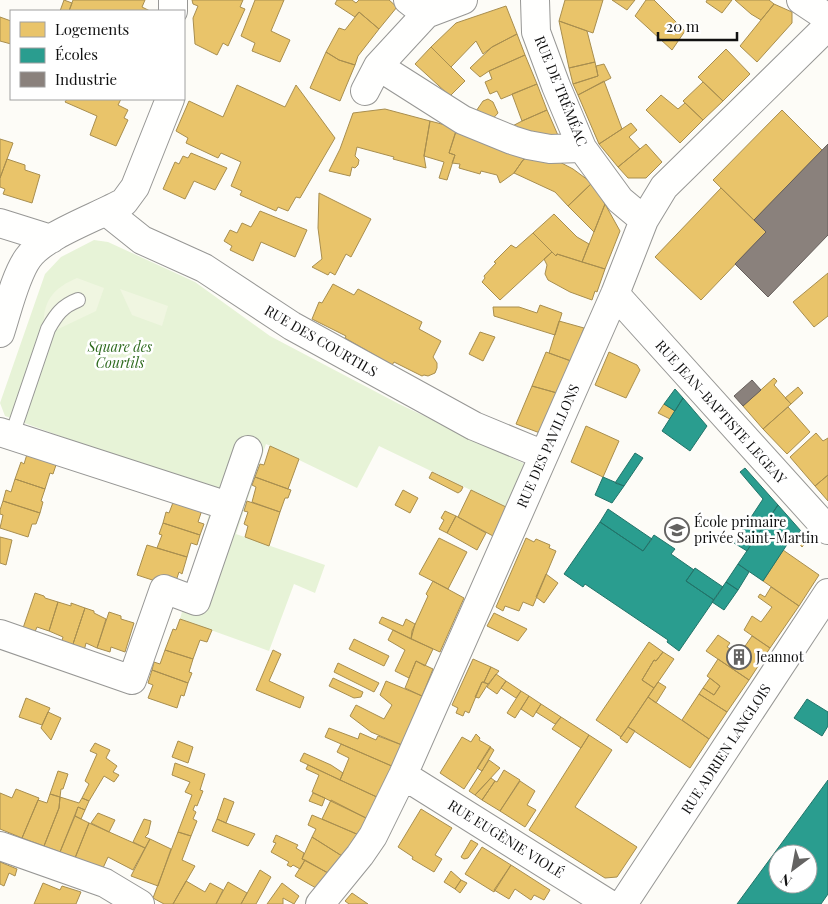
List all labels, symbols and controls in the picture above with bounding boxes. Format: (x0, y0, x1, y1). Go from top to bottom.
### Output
legend (10, 10, 185, 100)
scale bar (658, 10, 737, 42)
text: 20 m (666, 16, 700, 36)
text: Logements (55, 19, 129, 39)
street label: RUE DE TRÉMÉAC (531, 33, 592, 149)
text: Écoles (55, 44, 98, 64)
text: Industrie (55, 69, 117, 89)
street label: RUE DES COURTILS (261, 300, 381, 381)
street label: RUE JEAN-BAPTISTE LEGEAY (652, 336, 792, 488)
park label: Square des Courtils (87, 337, 153, 372)
street label: RUE DES PAVILLONS (512, 381, 583, 511)
place label: École primaire privée Saint-Martin (694, 512, 819, 547)
school or university icon: École primaire privée Saint-Martin (664, 517, 690, 543)
building icon: Jeannot (726, 644, 752, 670)
place label: Jeannot (755, 647, 805, 666)
street label: RUE ADRIEN LANGLOIS (676, 680, 775, 817)
street label: RUE EUGÈNIE VIOLÉ (445, 795, 568, 882)
north arrow (768, 844, 818, 894)
text: N (777, 870, 795, 891)

